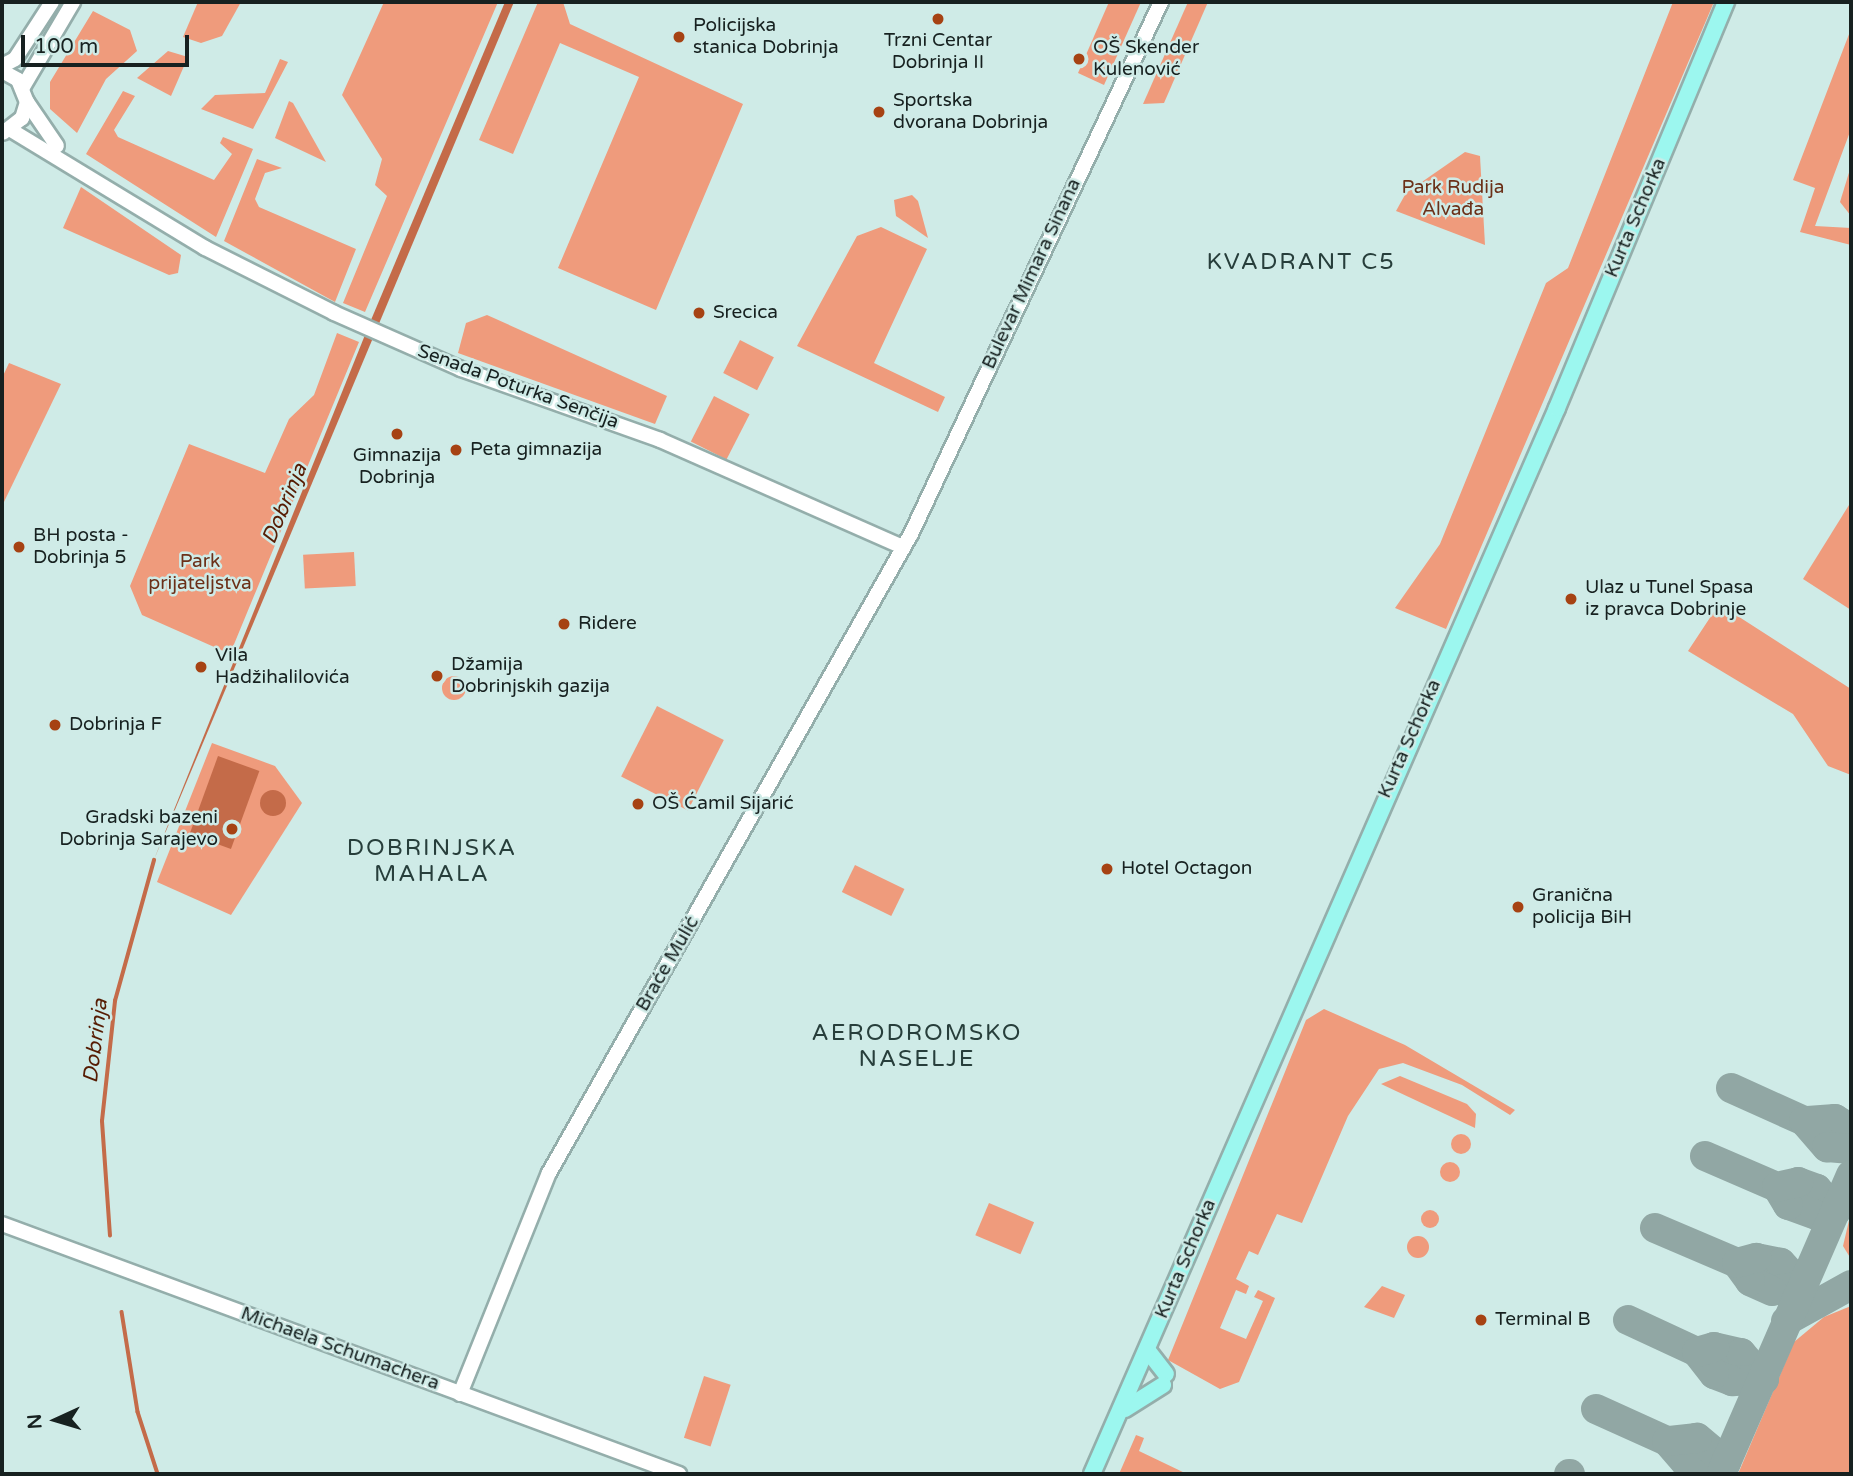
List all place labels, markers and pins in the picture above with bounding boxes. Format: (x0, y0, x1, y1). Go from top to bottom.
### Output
marker: Trzni Centar Dobrinja II (930, 11, 946, 27)
place label: Policijska stanica Dobrinja (693, 15, 839, 59)
marker: Policijska stanica Dobrinja (671, 29, 687, 45)
place label: Trzni Centar Dobrinja II (884, 30, 992, 74)
place label: OŠ Skender Kulenović (1093, 37, 1199, 81)
marker: OŠ Skender Kulenović (1071, 51, 1087, 67)
place label: Sportska dvorana Dobrinja (893, 90, 1048, 134)
marker: Sportska dvorana Dobrinja (871, 104, 887, 120)
place label: Srecica (713, 302, 778, 324)
marker: Srecica (691, 305, 707, 321)
marker: Gimnazija Dobrinja (389, 426, 405, 442)
place label: Peta gimnazija (470, 439, 602, 461)
marker: Peta gimnazija (448, 442, 464, 458)
place label: Gimnazija Dobrinja (353, 445, 441, 489)
place label: BH posta - Dobrinja 5 (33, 525, 129, 569)
marker: BH posta - Dobrinja 5 (11, 539, 27, 555)
place label: Ulaz u Tunel Spasa iz pravca Dobrinje (1585, 577, 1753, 621)
marker: Ulaz u Tunel Spasa iz pravca Dobrinje (1563, 591, 1579, 607)
place label: Ridere (578, 613, 637, 635)
marker: Ridere (556, 616, 572, 632)
place label: Vila Hadžihalilovića (215, 645, 350, 689)
place label: Džamija Dobrinjskih gazija (451, 654, 610, 698)
marker: Vila Hadžihalilovića (193, 659, 209, 675)
marker: Džamija Dobrinjskih gazija (429, 668, 445, 684)
place label: Dobrinja F (69, 714, 162, 736)
marker: Dobrinja F (47, 717, 63, 733)
place label: OŠ Ćamil Sijarić (652, 793, 794, 815)
marker: OŠ Ćamil Sijarić (630, 796, 646, 812)
place label: Gradski bazeni Dobrinja Sarajevo (59, 807, 218, 851)
marker: Gradski bazeni Dobrinja Sarajevo (224, 821, 240, 837)
place label: Hotel Octagon (1121, 858, 1252, 880)
marker: Hotel Octagon (1099, 861, 1115, 877)
place label: Granična policija BiH (1532, 885, 1632, 929)
marker: Granična policija BiH (1510, 899, 1526, 915)
place label: Terminal B (1495, 1309, 1591, 1331)
marker: Terminal B (1473, 1312, 1489, 1328)

